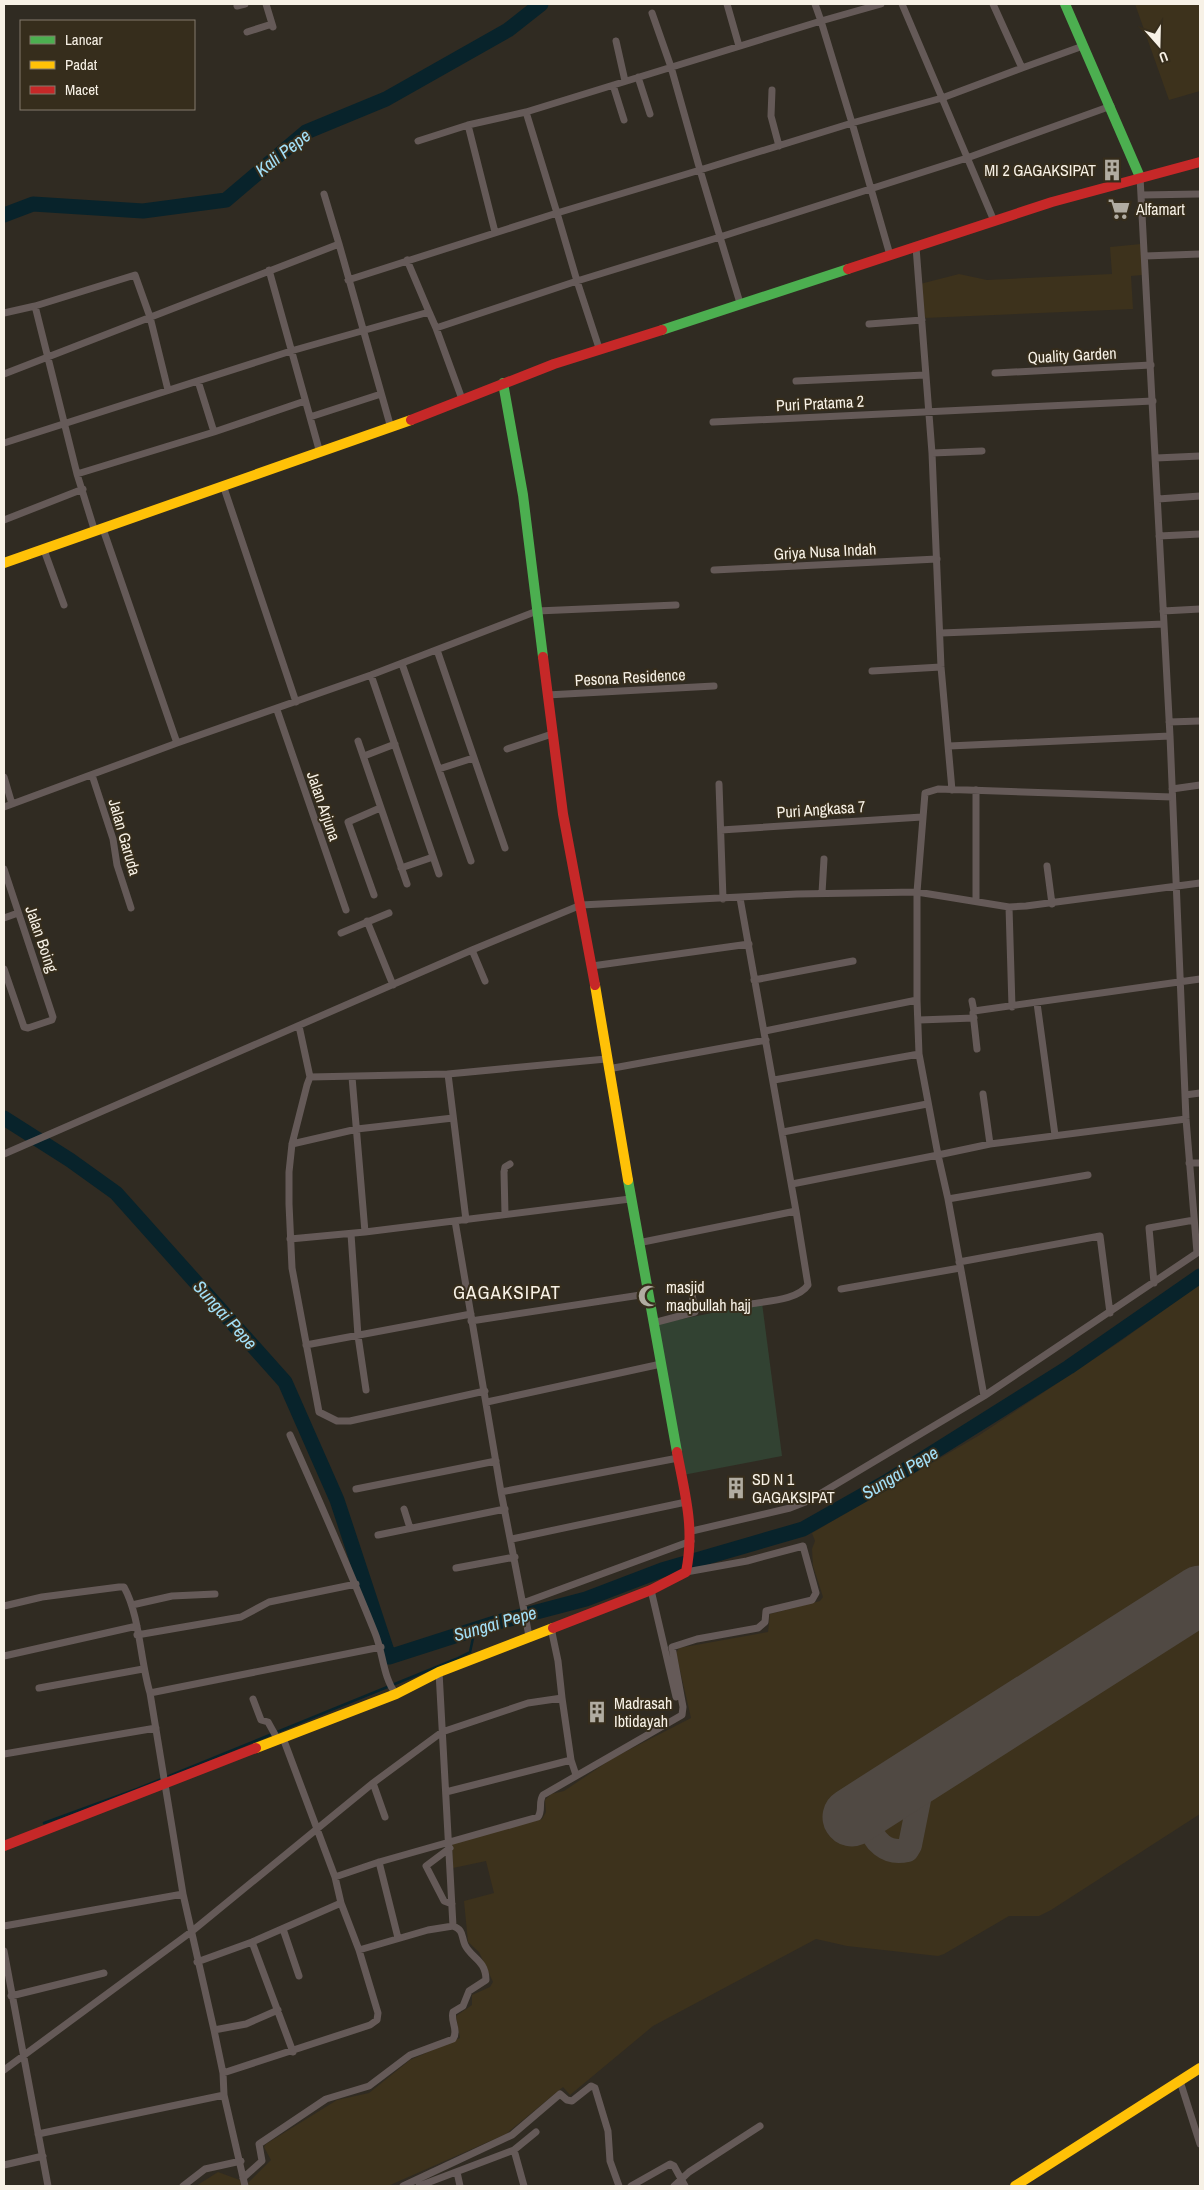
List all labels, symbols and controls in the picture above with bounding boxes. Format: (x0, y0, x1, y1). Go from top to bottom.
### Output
legend (20, 20, 195, 110)
north arrow (1134, 20, 1184, 70)
text: Lancar (65, 29, 103, 50)
text: U (1156, 47, 1170, 67)
text: Padat (65, 54, 98, 75)
text: Macet (65, 79, 99, 100)
water label: Kali Pepe (250, 123, 316, 182)
building icon: MI 2 GAGAKSIPAT (1099, 157, 1125, 183)
place label: MI 2 GAGAKSIPAT (984, 159, 1096, 181)
supermarket icon: Alfamart (1106, 196, 1132, 222)
place label: Alfamart (1135, 198, 1185, 220)
street label: Quality Garden (1027, 342, 1117, 368)
street label: Puri Pratama 2 (775, 390, 865, 416)
street label: Griya Nusa Indah (773, 537, 877, 565)
street label: Pesona Residence (574, 663, 686, 691)
street label: Jalan Arjuna (302, 768, 346, 844)
street label: Puri Angkasa 7 (776, 795, 866, 823)
street label: Jalan Garuda (104, 796, 147, 879)
street label: Jalan Boing (20, 903, 64, 976)
water label: Sungai Pepe (188, 1275, 263, 1355)
place label: masjid maqbullah hajj (666, 1276, 751, 1316)
district label: GAGAKSIPAT (453, 1279, 561, 1305)
mosque icon: masjid maqbullah hajj (636, 1283, 662, 1309)
water label: Sungai Pepe (857, 1440, 943, 1505)
place label: SD N 1 GAGAKSIPAT (752, 1468, 835, 1508)
building icon: SD N 1 GAGAKSIPAT (723, 1475, 749, 1501)
water label: Sungai Pepe (450, 1600, 539, 1647)
place label: Madrasah Ibtidayah (614, 1692, 672, 1732)
building icon: Madrasah Ibtidayah (584, 1699, 610, 1725)

